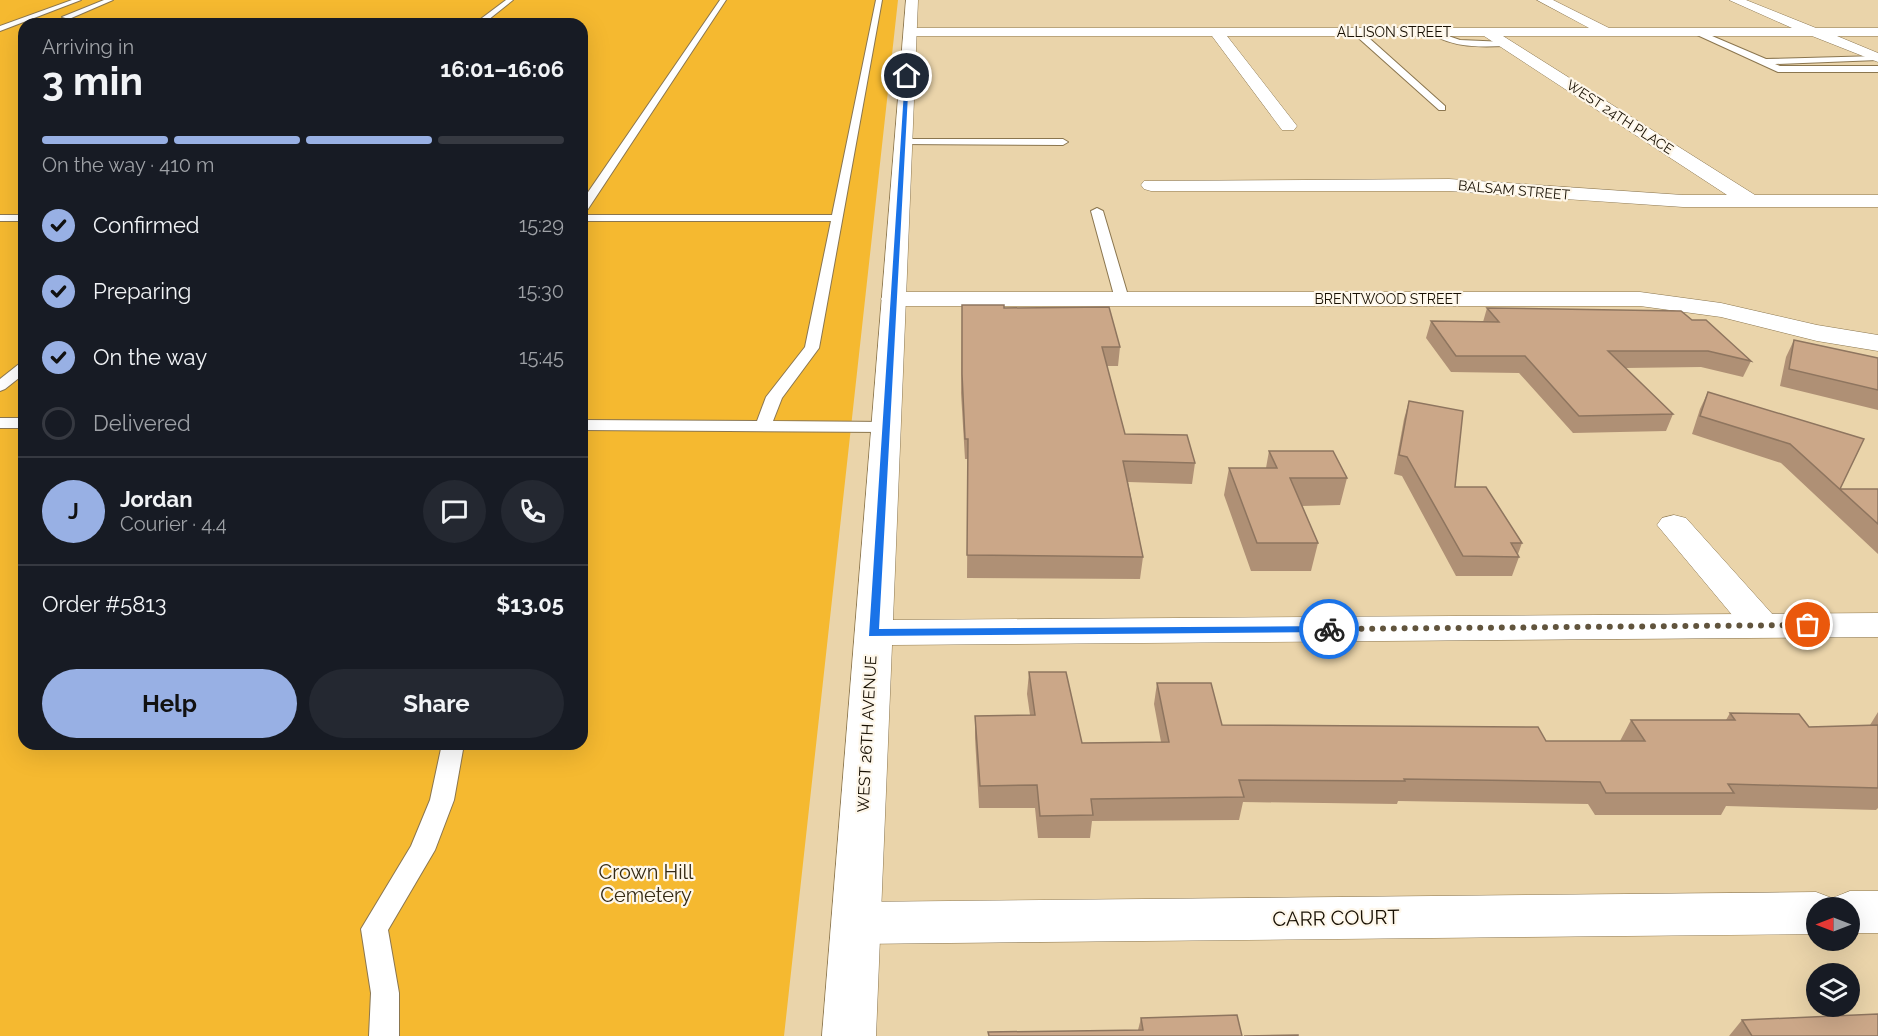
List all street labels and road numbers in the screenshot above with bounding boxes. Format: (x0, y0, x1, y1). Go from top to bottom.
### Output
street label: ALLISON STREET (1337, 24, 1452, 40)
street label: WEST 24TH PLACE (1564, 77, 1676, 157)
street label: BALSAM STREET (1457, 177, 1571, 203)
street label: BRENTWOOD STREET (1315, 291, 1462, 307)
street label: WEST 26TH AVENUE (853, 655, 881, 813)
street label: CARR COURT (1272, 905, 1400, 931)

